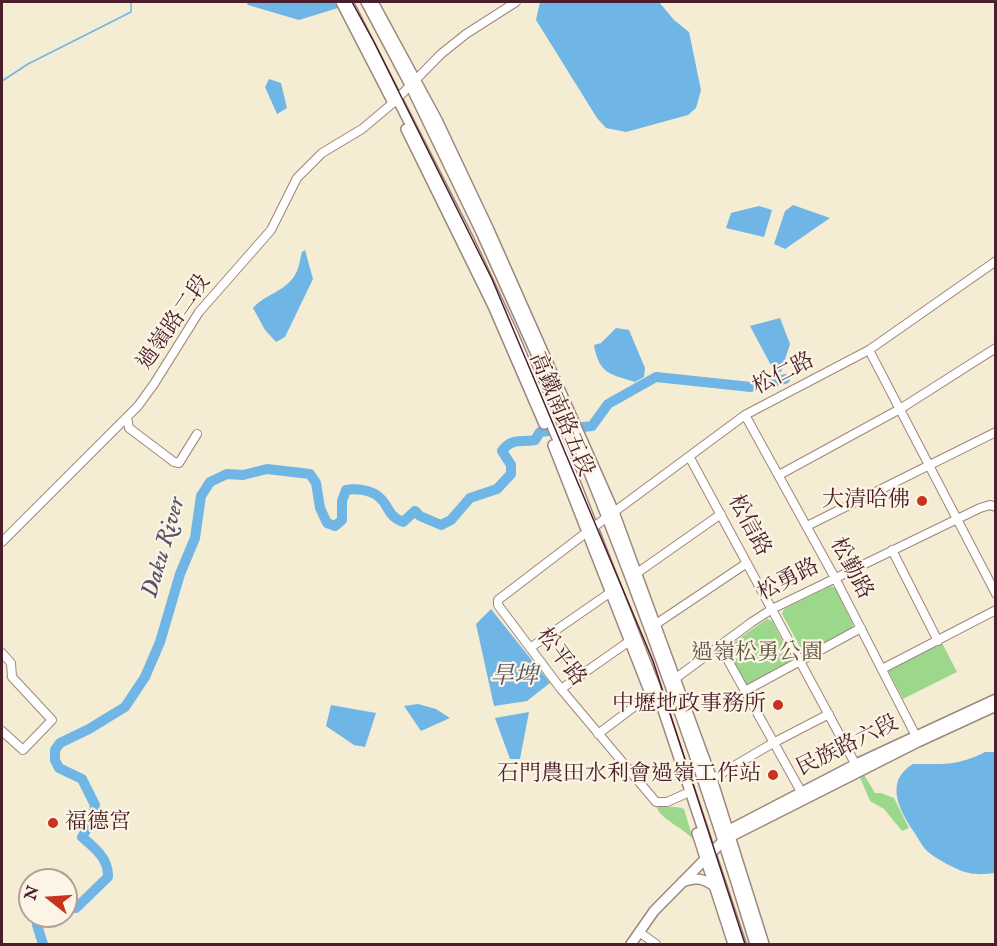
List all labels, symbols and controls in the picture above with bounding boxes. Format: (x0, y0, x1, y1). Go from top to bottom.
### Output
street label: 過嶺路二段 (133, 270, 217, 376)
street label: 松仁路 (749, 348, 819, 402)
street label: 高鐵南路五段 (522, 349, 598, 481)
place label: 大清哈佛 (822, 488, 910, 514)
street label: 松信路 (721, 491, 775, 561)
water label: Daku River (137, 494, 193, 602)
marker: 大清哈佛 (915, 494, 929, 508)
street label: 松勤路 (823, 534, 877, 604)
street label: 松勇路 (754, 554, 824, 608)
street label: 松平路 (530, 624, 590, 692)
park label: 過嶺松勇公園 (691, 641, 823, 667)
water label: 旱埤 (490, 664, 538, 692)
place label: 中壢地政事務所 (612, 692, 766, 718)
marker: 中壢地政事務所 (771, 698, 785, 712)
street label: 民族路六段 (793, 711, 903, 783)
place label: 石門農田水利會過嶺工作站 (497, 762, 761, 788)
marker: 石門農田水利會過嶺工作站 (766, 768, 780, 782)
place label: 福德宮 (65, 810, 131, 836)
marker: 福德宮 (46, 816, 60, 830)
north arrow (18, 868, 78, 928)
text: N (21, 884, 44, 903)

